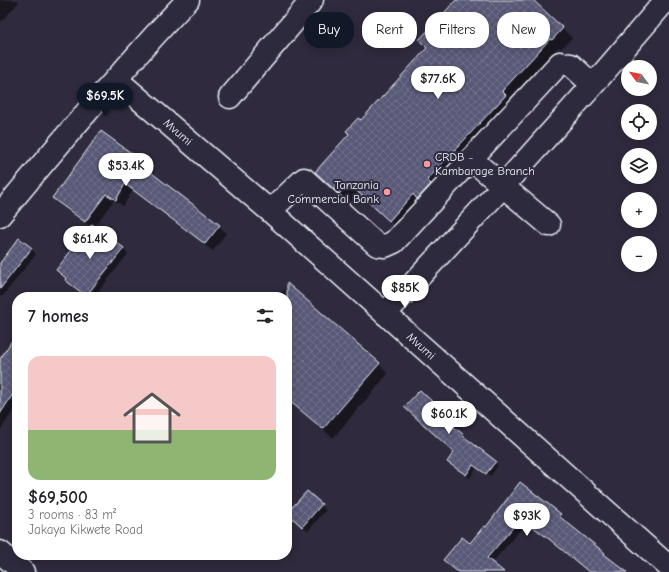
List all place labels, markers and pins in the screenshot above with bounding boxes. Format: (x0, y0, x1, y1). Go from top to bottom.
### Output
pin: $77.6K (405, 66, 471, 100)
pin: $69.5K (72, 83, 138, 117)
place label: CRDB - Kambarage Branch (435, 150, 535, 178)
pin: $53.4K (93, 153, 159, 187)
marker: CRDB - Kambarage Branch (422, 159, 432, 169)
place label: Tanzania Commercial Bank (288, 178, 379, 206)
marker: Tanzania Commercial Bank (382, 187, 392, 197)
pin: $61.4K (57, 226, 123, 260)
pin: $85K (381, 275, 429, 309)
pin: $60.1K (416, 401, 482, 435)
pin: $93K (503, 503, 551, 537)

